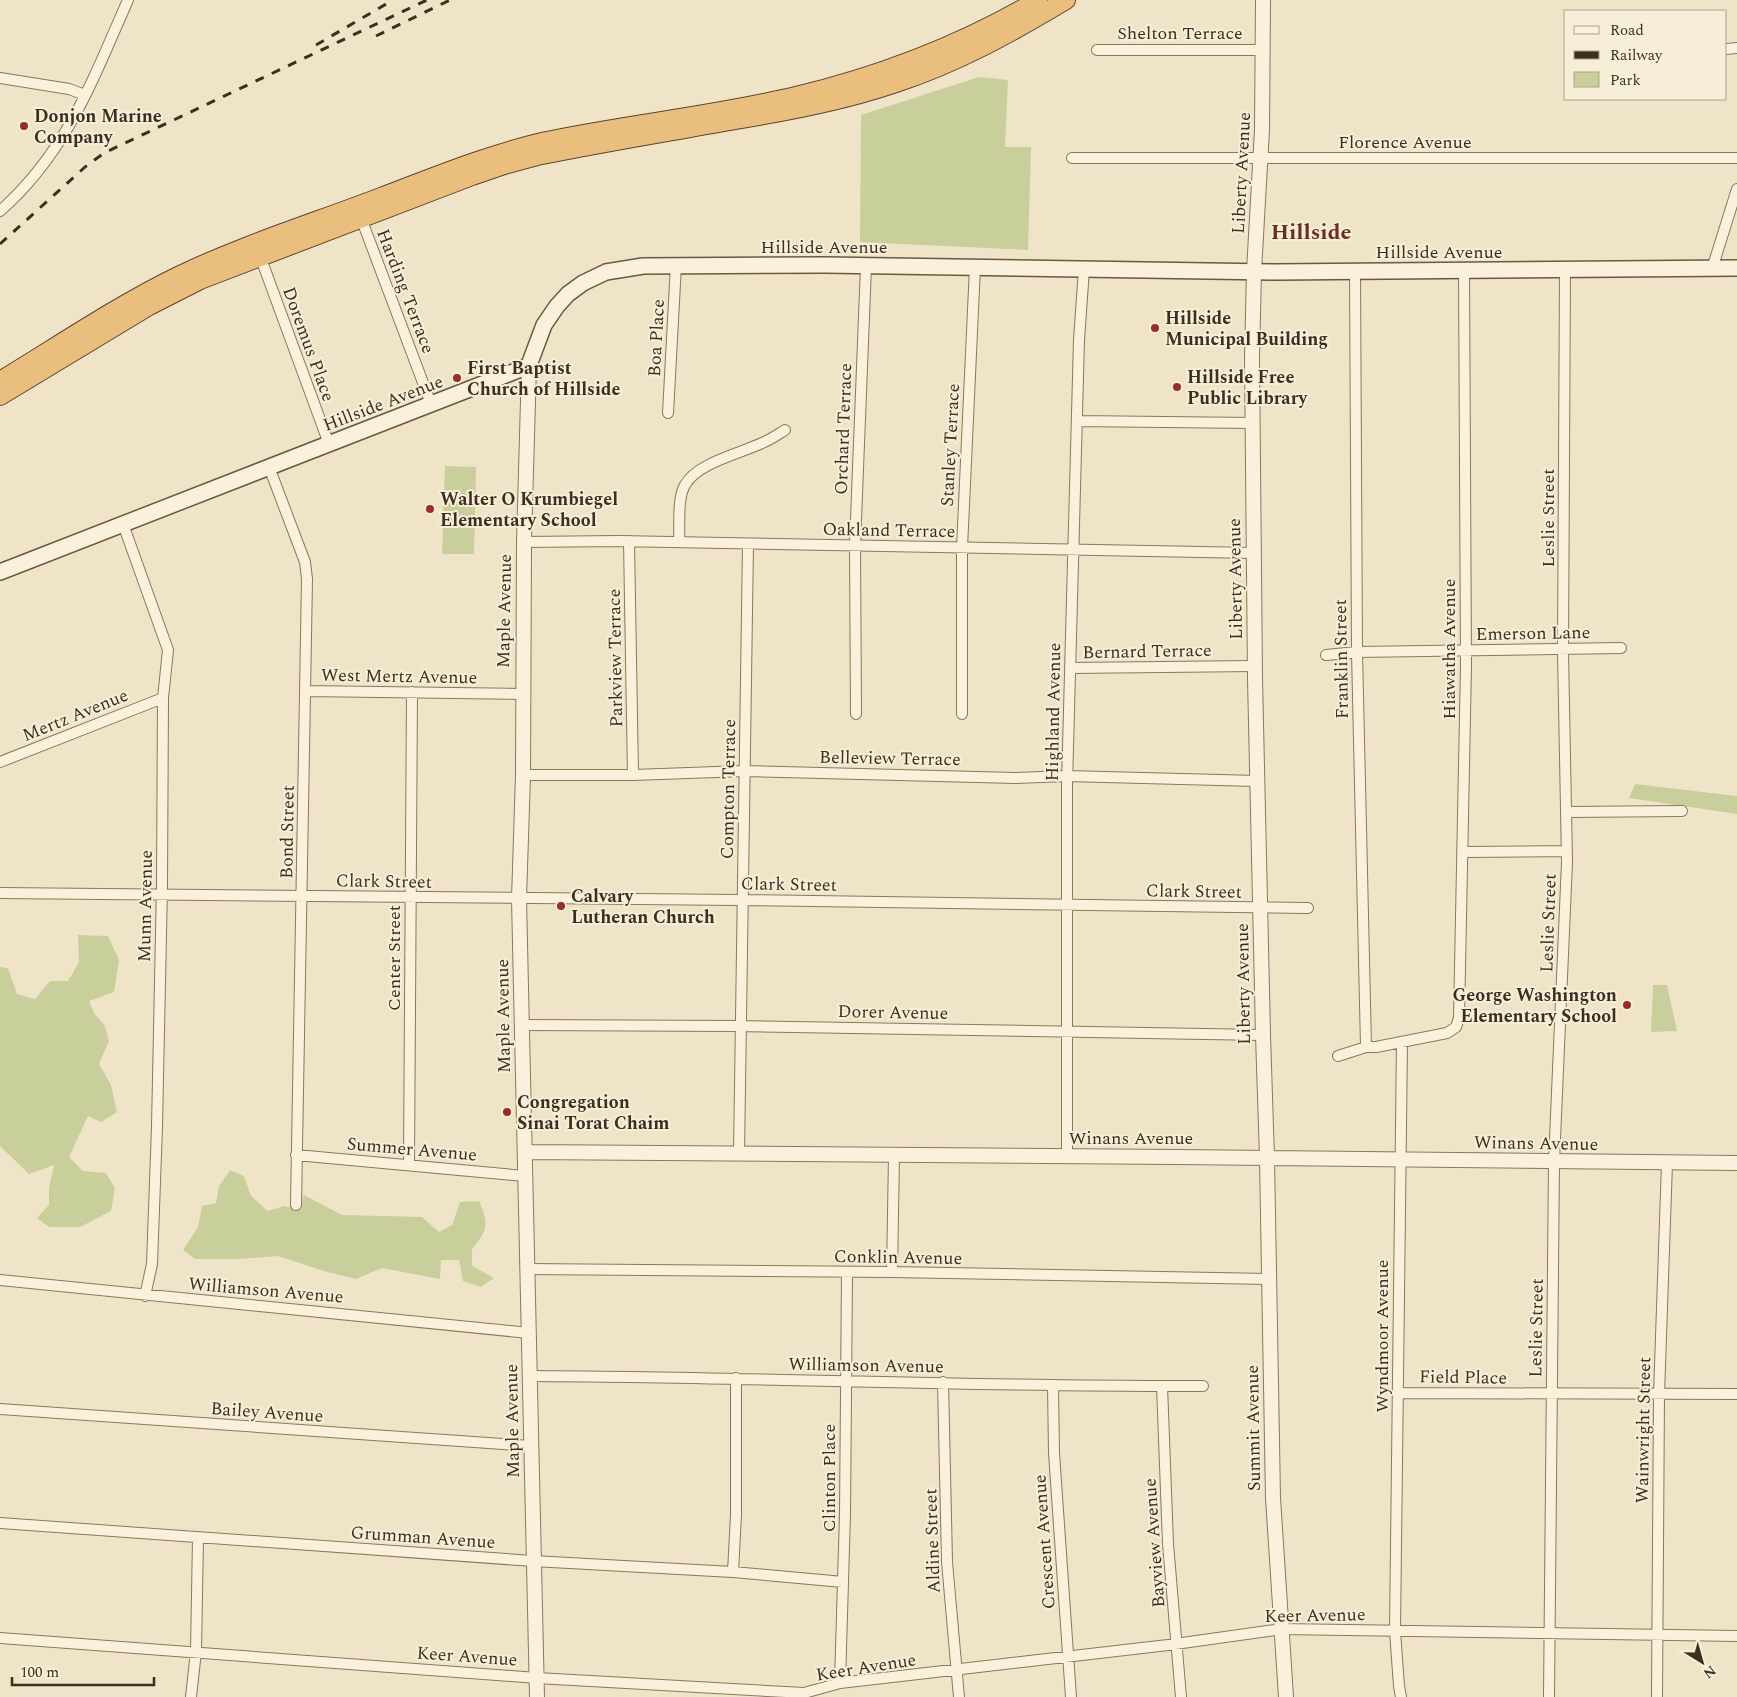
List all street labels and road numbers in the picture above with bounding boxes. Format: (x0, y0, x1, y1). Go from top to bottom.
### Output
street label: Shelton Terrace (1117, 20, 1243, 47)
street label: Liberty Avenue (1225, 111, 1258, 235)
street label: Florence Avenue (1338, 129, 1472, 156)
street label: Harding Terrace (369, 225, 442, 357)
street label: Hillside Avenue (761, 234, 887, 261)
street label: Hillside Avenue (1376, 239, 1502, 266)
street label: Doremus Place (275, 283, 342, 405)
street label: Boa Place (641, 298, 672, 378)
street label: Orchard Terrace (828, 363, 859, 495)
street label: Hillside Avenue (319, 368, 447, 439)
street label: Stanley Terrace (934, 383, 967, 507)
street label: Leslie Street (1535, 468, 1562, 568)
street label: Oakland Terrace (822, 516, 956, 545)
street label: Liberty Avenue (1221, 518, 1250, 640)
street label: Maple Avenue (490, 554, 519, 668)
street label: Hiawatha Avenue (1436, 579, 1463, 719)
street label: Parkview Terrace (601, 588, 630, 728)
street label: Franklin Street (1327, 599, 1356, 719)
street label: Emerson Lane (1475, 619, 1591, 648)
street label: Bernard Terrace (1082, 637, 1212, 666)
street label: Highland Avenue (1039, 642, 1068, 782)
street label: West Mertz Avenue (320, 662, 478, 691)
street label: Mertz Avenue (18, 682, 132, 749)
street label: Compton Terrace (714, 719, 743, 859)
street label: Belleview Terrace (819, 744, 961, 773)
street label: Bond Street (273, 785, 302, 879)
street label: Munn Avenue (131, 850, 160, 962)
street label: Clark Street (336, 867, 432, 896)
street label: Clark Street (741, 870, 837, 899)
street label: Leslie Street (1533, 873, 1564, 973)
street label: Clark Street (1146, 877, 1242, 906)
street label: Center Street (381, 905, 408, 1011)
street label: Liberty Avenue (1229, 923, 1258, 1045)
street label: Maple Avenue (489, 959, 518, 1073)
street label: Dorer Avenue (837, 998, 949, 1027)
street label: Winans Avenue (1069, 1125, 1193, 1152)
street label: Winans Avenue (1474, 1129, 1598, 1158)
street label: Summer Avenue (346, 1130, 478, 1169)
street label: Conklin Avenue (834, 1243, 962, 1272)
street label: Wyndmoor Avenue (1369, 1260, 1396, 1412)
street label: Williamson Avenue (187, 1270, 345, 1311)
street label: Leslie Street (1522, 1278, 1551, 1378)
street label: Williamson Avenue (788, 1351, 944, 1380)
street label: Wainwright Street (1629, 1356, 1658, 1504)
street label: Field Place (1419, 1363, 1507, 1392)
street label: Maple Avenue (498, 1364, 527, 1478)
street label: Summit Avenue (1239, 1365, 1268, 1491)
street label: Bailey Avenue (210, 1395, 324, 1430)
street label: Clinton Place (816, 1424, 843, 1532)
street label: Crescent Avenue (1026, 1474, 1063, 1610)
street label: Bayview Avenue (1137, 1477, 1172, 1609)
street label: Aldine Street (917, 1488, 948, 1594)
street label: Grumman Avenue (350, 1519, 496, 1556)
street label: Keer Avenue (1264, 1601, 1366, 1630)
street label: Keer Avenue (416, 1640, 518, 1673)
street label: Keer Avenue (814, 1646, 918, 1689)

